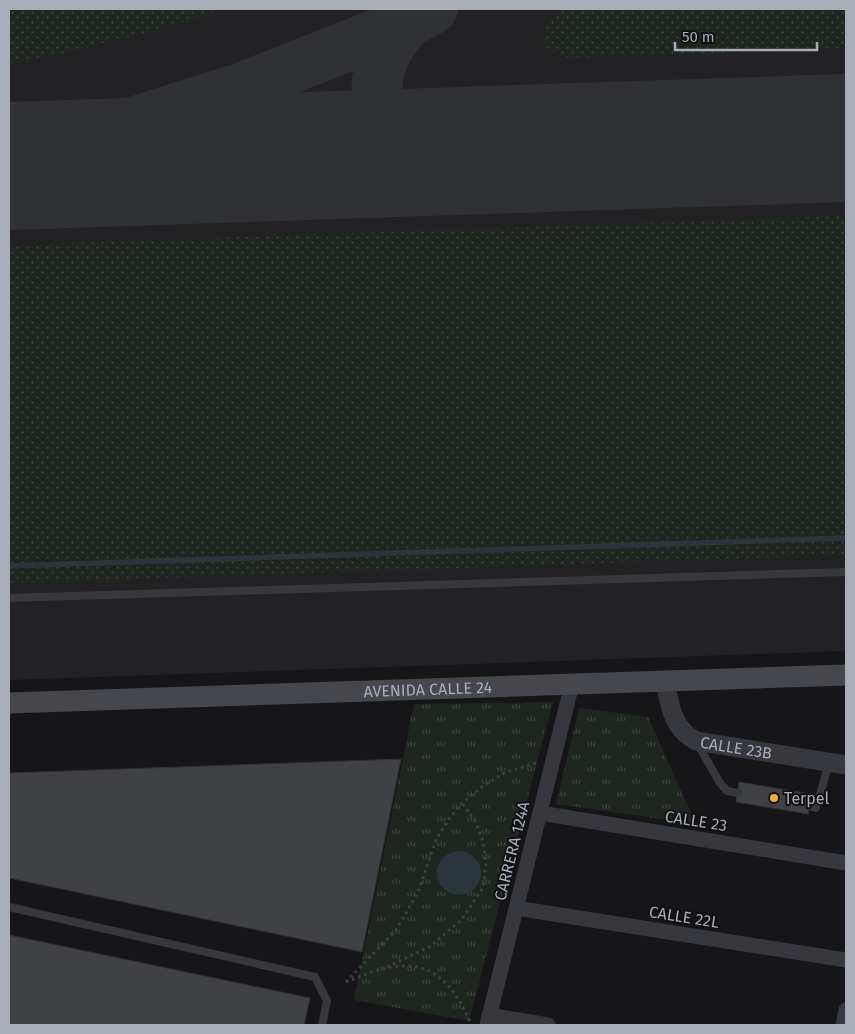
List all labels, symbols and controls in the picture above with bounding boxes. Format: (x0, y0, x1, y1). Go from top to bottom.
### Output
scale bar (675, 20, 818, 52)
text: 50 m (682, 28, 715, 46)
street label: AVENIDA CALLE 24 (363, 677, 493, 701)
street label: CALLE 23B (699, 732, 774, 763)
place label: Terpel (784, 789, 830, 808)
marker: Terpel (768, 792, 780, 804)
street label: CARRERA 124A (491, 799, 534, 902)
street label: CALLE 23 (664, 807, 728, 835)
street label: CALLE 22L (648, 902, 720, 932)

